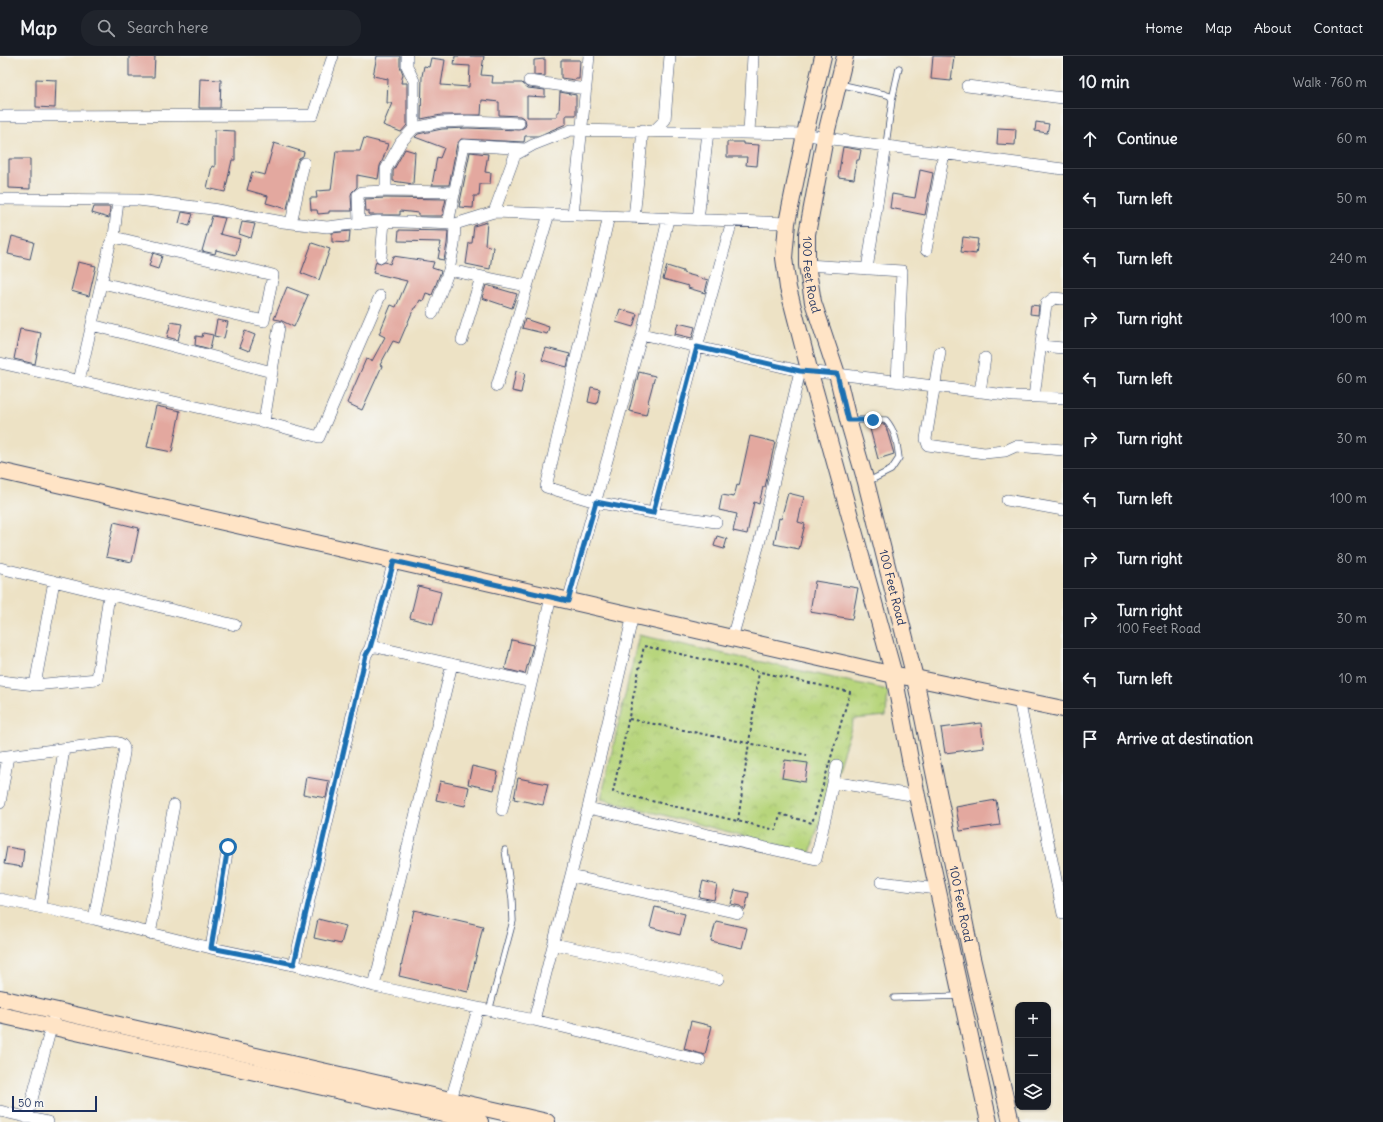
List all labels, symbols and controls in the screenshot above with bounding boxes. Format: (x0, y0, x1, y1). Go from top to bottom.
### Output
search box (81, 10, 361, 46)
text: Map (20, 16, 57, 40)
icon: search (95, 17, 117, 39)
text: Search here (127, 18, 208, 37)
text: Home (1145, 19, 1183, 37)
text: Map (1205, 19, 1232, 37)
text: About (1254, 19, 1292, 37)
text: Contact (1314, 19, 1363, 37)
text: 10 min (1079, 71, 1130, 93)
text: Walk · 760 m (1293, 74, 1367, 91)
icon: ahead (1079, 128, 1101, 150)
text: Continue (1117, 129, 1178, 148)
text: 60 m (1336, 130, 1367, 147)
icon: left (1079, 188, 1101, 210)
text: Turn left (1117, 189, 1172, 208)
text: 50 m (1336, 190, 1367, 207)
street label: 100 Feet Road (800, 236, 824, 315)
icon: left (1079, 248, 1101, 270)
text: Turn left (1117, 249, 1172, 268)
text: 240 m (1330, 250, 1367, 267)
icon: right (1079, 308, 1101, 330)
text: Turn right (1117, 309, 1182, 328)
text: 100 m (1330, 310, 1367, 327)
icon: left (1079, 368, 1101, 390)
text: Turn left (1117, 369, 1172, 388)
text: 60 m (1336, 370, 1367, 387)
route end (864, 411, 882, 429)
icon: right (1079, 428, 1101, 450)
text: Turn right (1117, 429, 1182, 448)
text: 30 m (1337, 430, 1367, 447)
icon: left (1079, 488, 1101, 510)
text: Turn left (1117, 489, 1172, 508)
text: 100 m (1330, 490, 1367, 507)
street label: 100 Feet Road (876, 548, 910, 627)
icon: right (1079, 548, 1101, 570)
text: Turn right (1117, 549, 1182, 568)
text: 80 m (1336, 550, 1367, 567)
text: Turn right (1117, 601, 1182, 620)
icon: right (1079, 608, 1101, 630)
text: 30 m (1337, 610, 1367, 627)
text: 100 Feet Road (1117, 620, 1201, 637)
icon: left (1079, 668, 1101, 690)
text: Turn left (1117, 669, 1172, 688)
text: 10 m (1339, 670, 1367, 687)
icon: arrive (1079, 728, 1101, 750)
text: Arrive at destination (1117, 729, 1253, 748)
route start (219, 838, 237, 856)
street label: 100 Feet Road (946, 864, 976, 943)
map controls (1015, 1002, 1051, 1110)
button: + (1015, 1002, 1051, 1038)
button: − (1015, 1038, 1051, 1074)
button: layers (1015, 1074, 1051, 1110)
scale bar (12, 1094, 97, 1113)
text: 50 m (18, 1096, 44, 1110)

